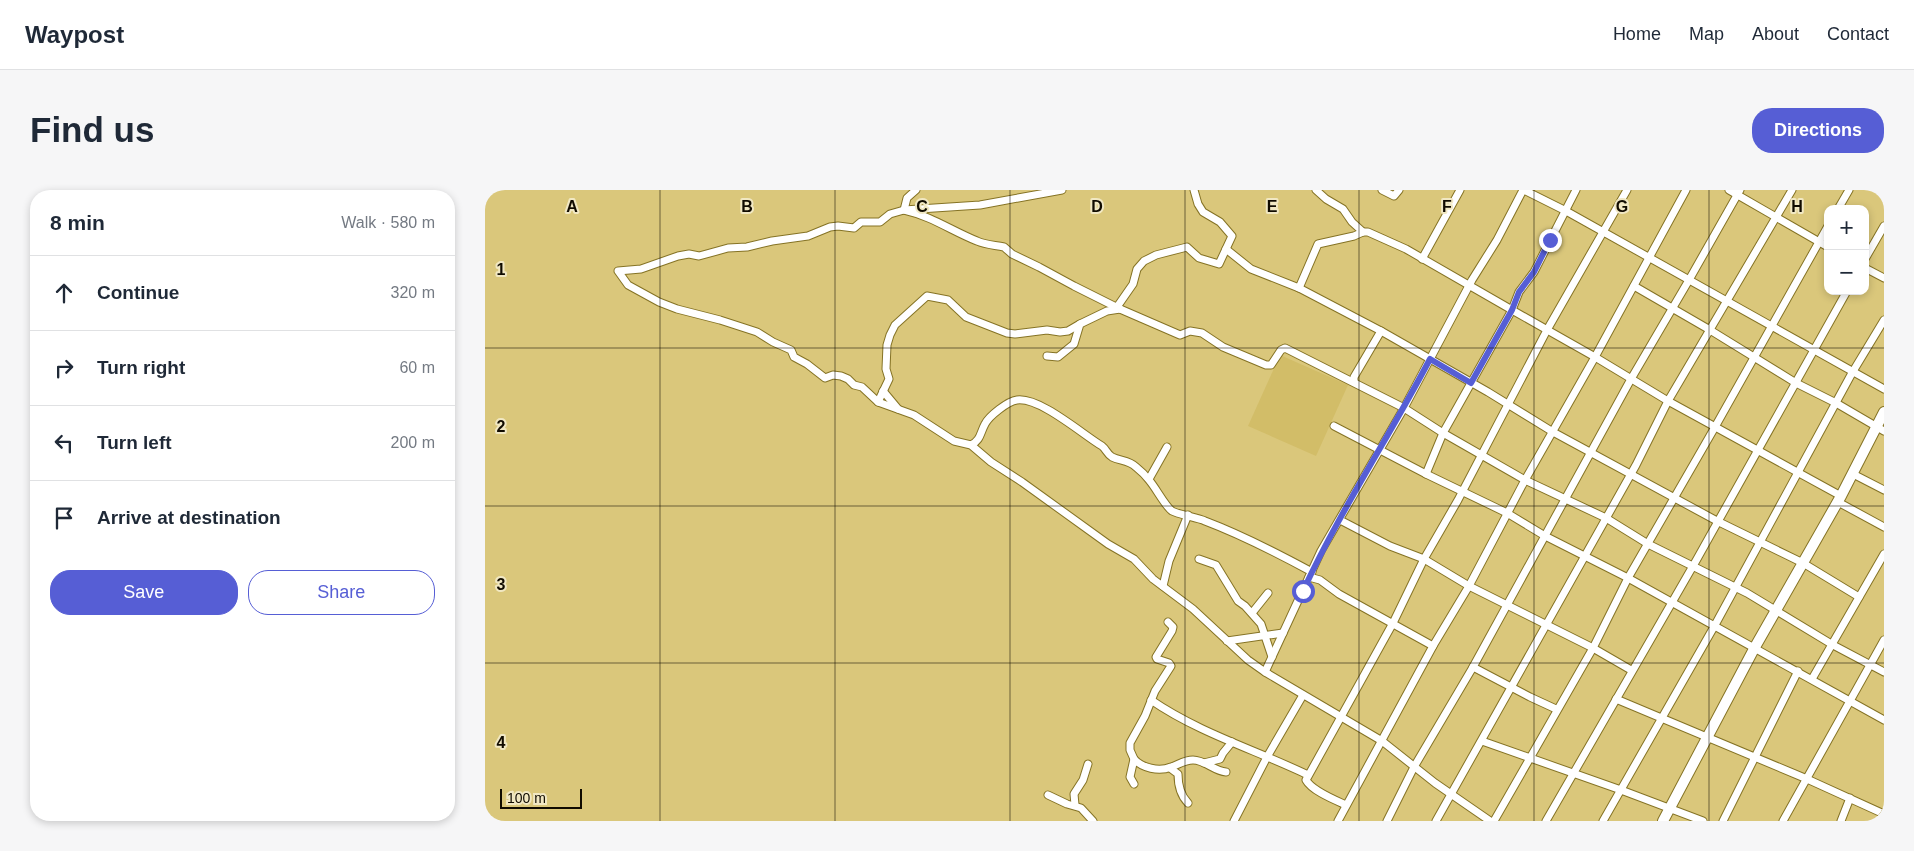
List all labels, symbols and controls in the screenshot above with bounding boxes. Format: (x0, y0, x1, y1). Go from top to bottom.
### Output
text: Waypost (25, 21, 124, 48)
text: Home (1613, 24, 1661, 44)
text: Map (1689, 24, 1724, 44)
text: About (1752, 24, 1799, 44)
text: Contact (1827, 24, 1889, 44)
button: Directions (1752, 108, 1884, 153)
text: Find us (30, 110, 154, 149)
text: A (566, 198, 578, 215)
text: B (741, 198, 753, 215)
text: C (916, 198, 928, 215)
text: D (1091, 198, 1103, 215)
text: E (1267, 198, 1278, 215)
text: F (1442, 198, 1452, 215)
text: G (1616, 198, 1628, 215)
text: H (1791, 198, 1803, 215)
map controls (1824, 205, 1869, 295)
button: + (1824, 205, 1869, 250)
text: 8 min (50, 211, 105, 234)
text: Walk · 580 m (341, 214, 435, 231)
route end (1539, 229, 1562, 252)
button: − (1824, 250, 1869, 295)
text: 1 (497, 261, 506, 278)
icon: ahead (50, 279, 78, 307)
text: Continue (97, 282, 179, 303)
text: 320 m (391, 284, 435, 301)
icon: right (50, 354, 78, 382)
text: Turn right (97, 357, 185, 378)
text: 60 m (399, 359, 435, 376)
text: 2 (497, 418, 506, 435)
icon: left (50, 429, 78, 457)
text: Turn left (97, 432, 172, 453)
text: 200 m (391, 434, 435, 451)
icon: arrive (50, 504, 78, 532)
text: Arrive at destination (97, 507, 281, 528)
button: Save (50, 570, 238, 615)
button: Share (248, 570, 435, 615)
text: 3 (497, 576, 506, 593)
route start (1292, 580, 1315, 603)
text: 4 (497, 734, 506, 751)
scale bar (500, 786, 583, 809)
text: 100 m (507, 790, 546, 806)

